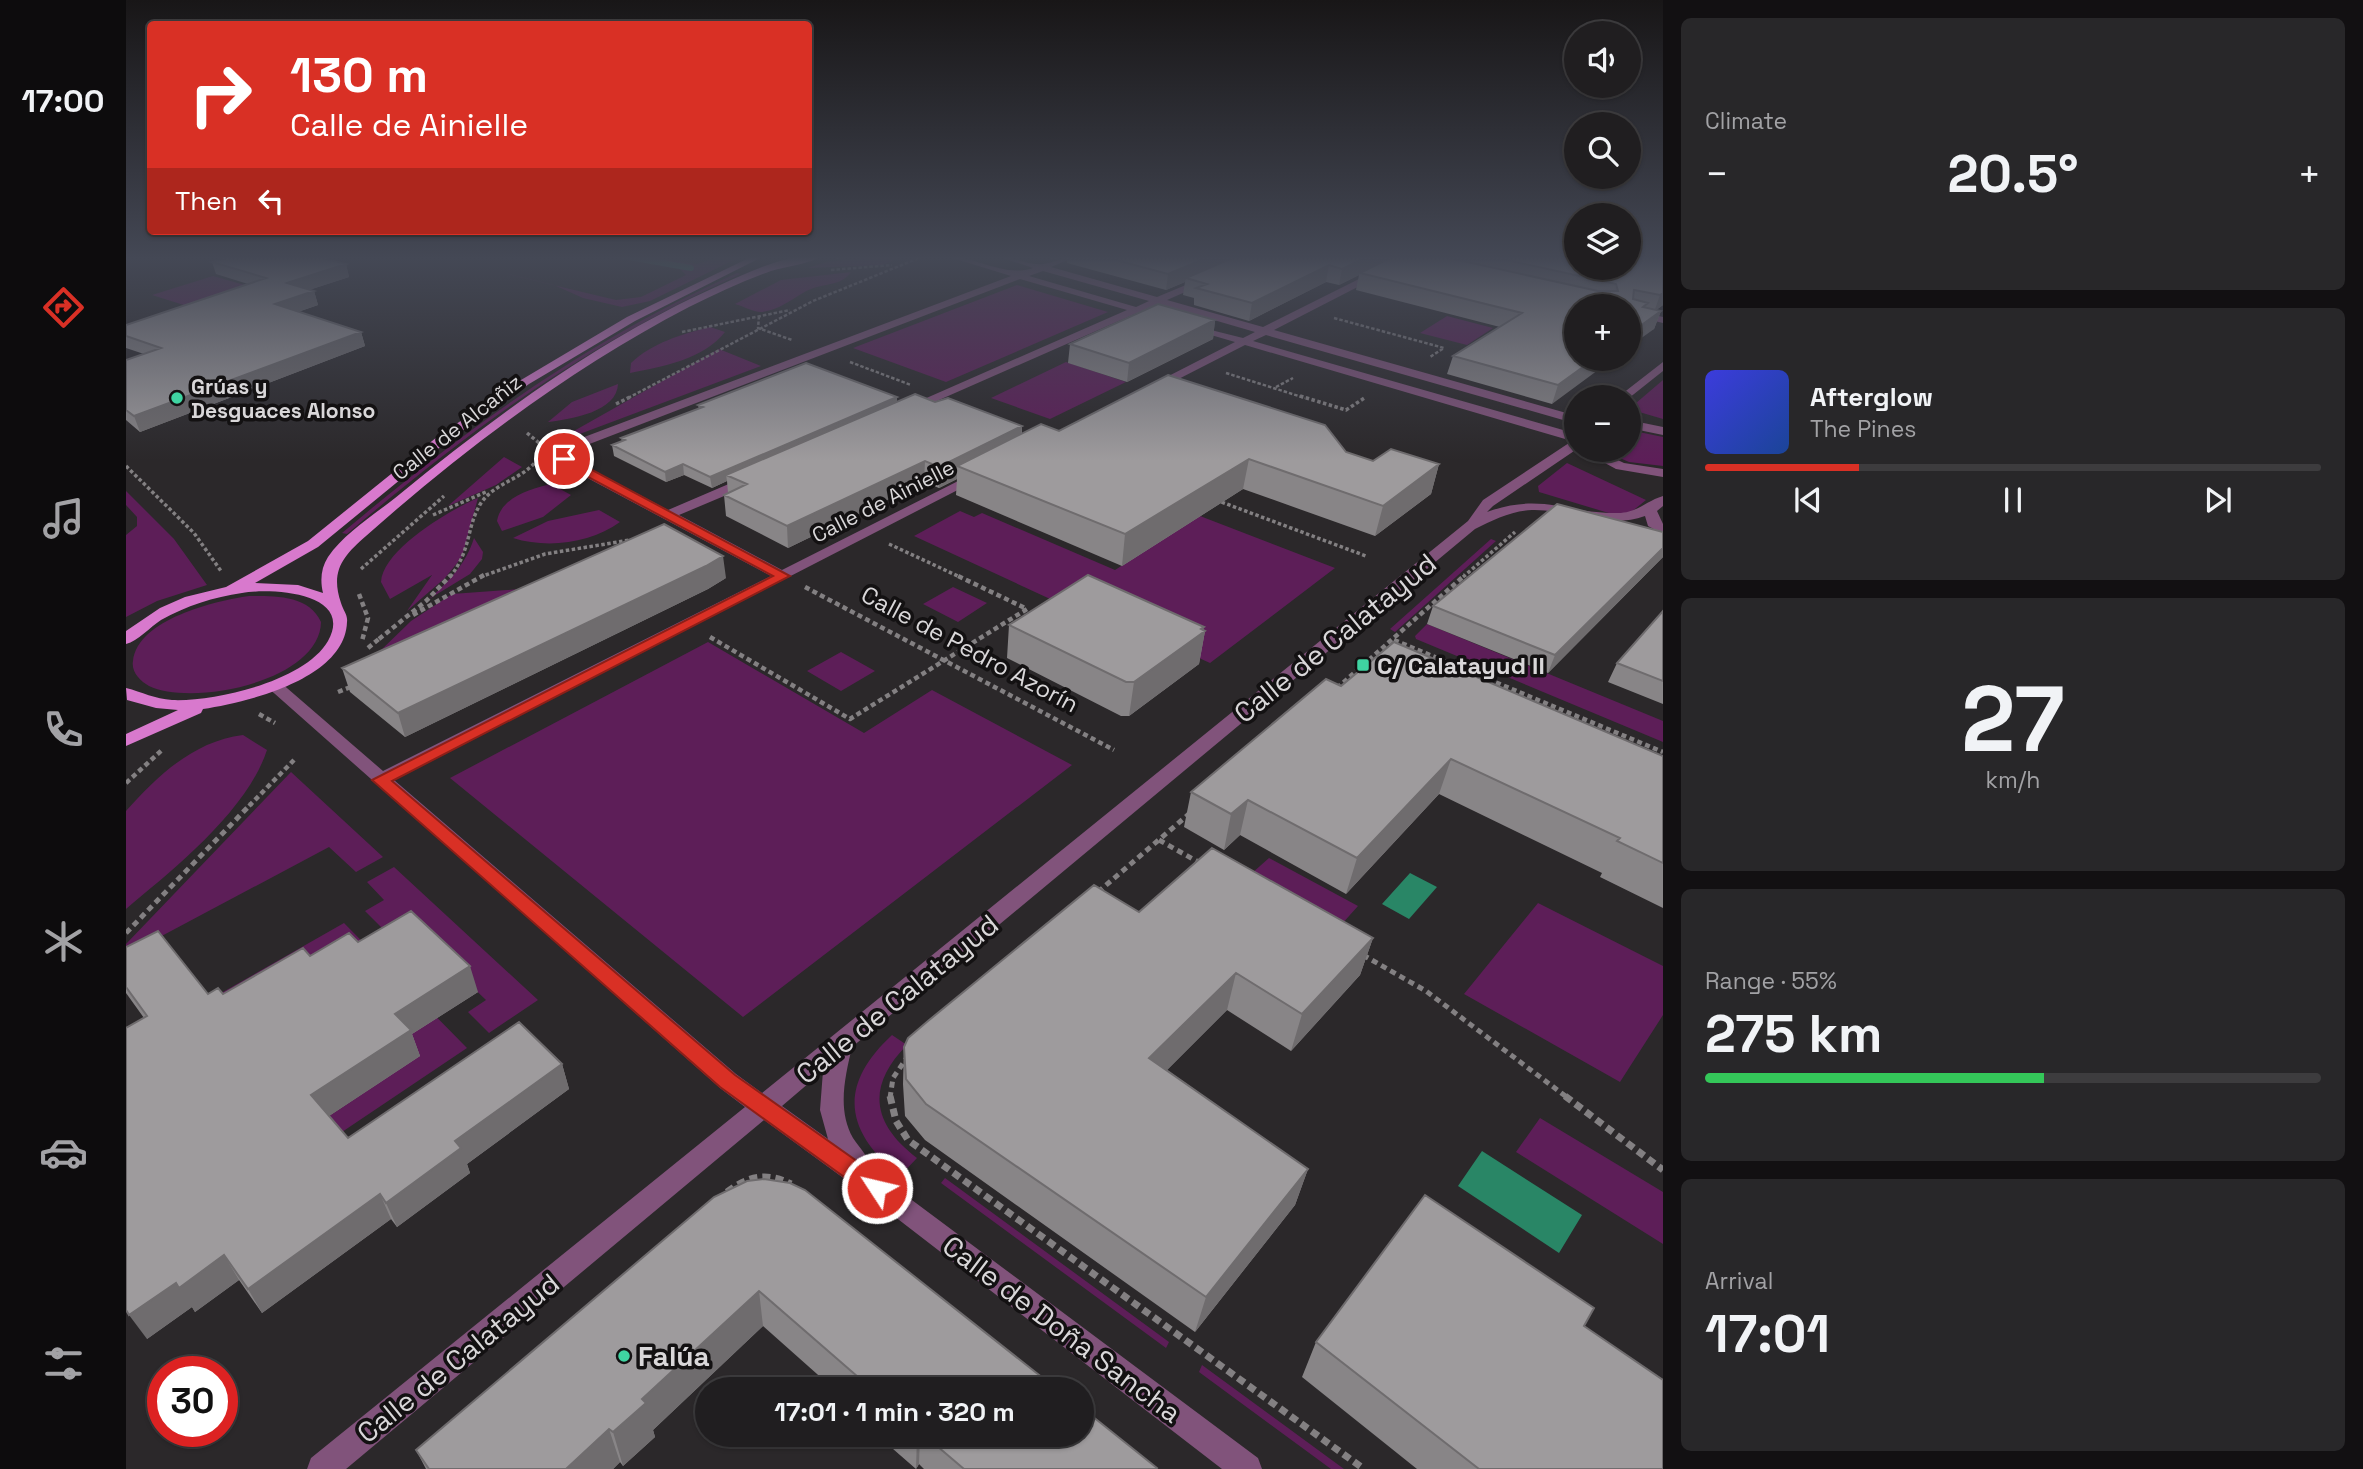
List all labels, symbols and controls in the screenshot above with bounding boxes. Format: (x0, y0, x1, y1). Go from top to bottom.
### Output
map controls (1564, 21, 1641, 462)
button: sound (1564, 21, 1641, 98)
text: 130 m (290, 44, 428, 106)
icon: right (175, 49, 266, 140)
text: 17:00 (21, 81, 105, 121)
text: Calle de Ainielle (290, 105, 528, 145)
text: Climate (1705, 106, 1787, 136)
button: search (1564, 112, 1641, 189)
text: 20.5° (1947, 141, 2079, 207)
text: − (1705, 150, 1729, 198)
text: + (2297, 150, 2321, 198)
icon: left (252, 182, 290, 220)
text: Then (175, 184, 238, 218)
button: layers (1564, 203, 1641, 280)
icon: directions (39, 283, 88, 332)
button: + (1564, 294, 1641, 371)
street label: Calle de Alcañiz (387, 368, 527, 486)
place label: Grúas y Desguaces Alonso (191, 373, 375, 424)
text: Afterglow (1810, 380, 1933, 414)
button: − (1564, 385, 1641, 462)
marker: Grúas y Desguaces Alonso (169, 390, 185, 406)
text: The Pines (1810, 414, 1916, 444)
pin (534, 429, 594, 489)
icon: arrive (545, 440, 583, 478)
street label: Calle de Ainielle (807, 453, 959, 549)
icon: previous (1789, 481, 1827, 519)
icon: pause (1994, 481, 2032, 519)
icon: next (2199, 481, 2237, 519)
icon: music (39, 494, 88, 543)
street label: Calle de Calatayud (1226, 545, 1444, 731)
street label: Calle de Pedro Azorín (856, 579, 1084, 719)
place label: C/ Calatayud II (1377, 650, 1545, 681)
marker: C/ Calatayud II (1355, 657, 1371, 673)
text: 27 (1961, 661, 2065, 778)
icon: phone (39, 705, 88, 754)
text: km/h (1986, 765, 2040, 795)
street label: Calle de Calatayud (788, 906, 1006, 1092)
icon: climate (39, 917, 88, 966)
text: Range · 55% (1705, 966, 1837, 996)
text: 275 km (1705, 1001, 1882, 1067)
icon: car (39, 1128, 88, 1177)
position arrow (840, 1151, 914, 1225)
street label: Calle de Doña Sancha (935, 1227, 1189, 1431)
street label: Calle de Calatayud (349, 1265, 567, 1451)
text: Arrival (1705, 1266, 1773, 1296)
text: 17:01 (1705, 1301, 1830, 1367)
place label: Falúa (638, 1338, 710, 1374)
icon: filters (39, 1339, 88, 1388)
marker: Falúa (616, 1348, 632, 1364)
speed limit sign: 30 (147, 1356, 238, 1447)
text: 17:01 · 1 min · 320 m (774, 1395, 1015, 1429)

